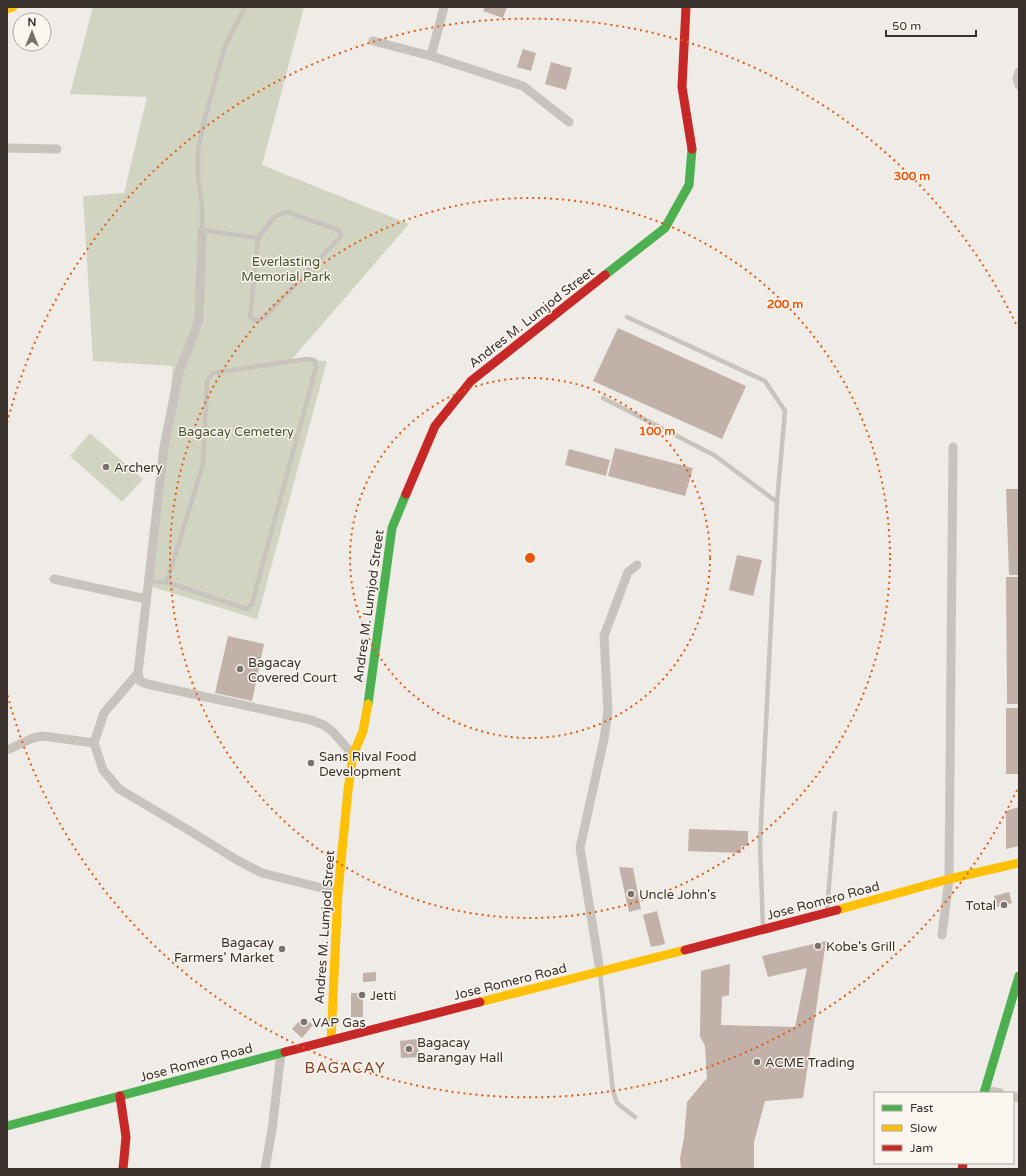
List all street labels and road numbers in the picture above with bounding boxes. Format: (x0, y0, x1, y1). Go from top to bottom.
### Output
street label: Andres M. Lumjod Street (466, 264, 597, 372)
street label: Andres M. Lumjod Street (350, 529, 388, 684)
street label: Andres M. Lumjod Street (312, 850, 338, 1004)
street label: Jose Romero Road (765, 878, 881, 924)
street label: Jose Romero Road (452, 960, 569, 1004)
street label: Jose Romero Road (138, 1040, 254, 1086)

